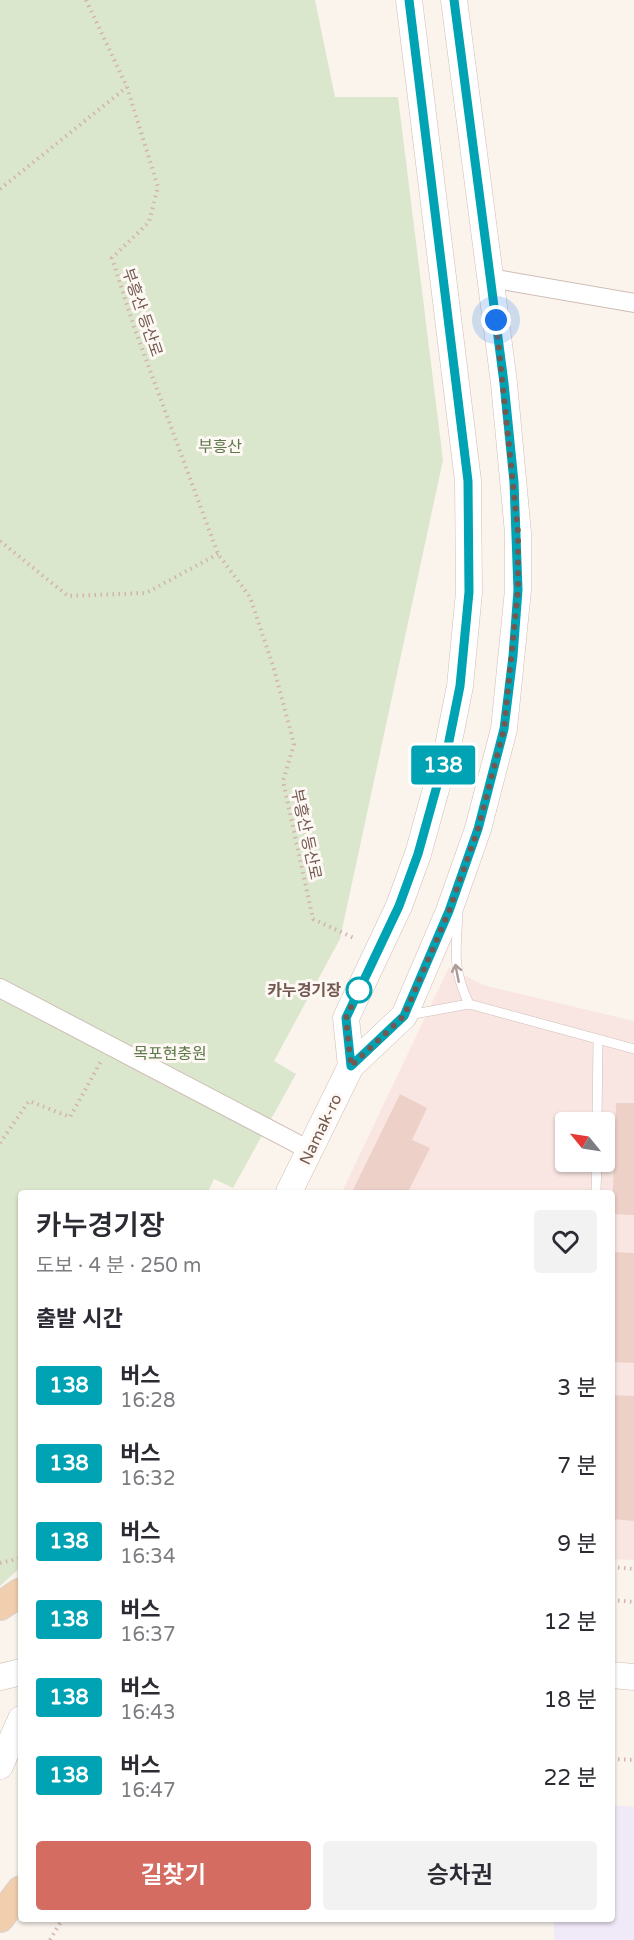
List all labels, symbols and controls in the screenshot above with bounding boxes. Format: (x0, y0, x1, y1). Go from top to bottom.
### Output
street label: 부흥산 등산로 (118, 265, 167, 360)
your location (481, 305, 511, 335)
park label: 부흥산 (198, 437, 242, 457)
line badge: 138 (408, 746, 478, 784)
text: 138 (423, 753, 463, 778)
street label: 부흥산 등산로 (287, 787, 325, 882)
one-way arrow (451, 963, 462, 983)
marker: 카누경기장 (346, 977, 372, 1003)
place label: 카누경기장 (267, 981, 341, 1001)
park label: 목포현충원 (133, 1044, 207, 1064)
street label: Namak-ro (295, 1091, 347, 1168)
north arrow (555, 1112, 615, 1172)
map controls (555, 1112, 615, 1172)
text: 카누경기장 (36, 1209, 165, 1243)
button: heart (534, 1210, 597, 1273)
text: 도보 · 4 분 · 250 m (36, 1254, 201, 1278)
text: 출발 시간 (36, 1306, 123, 1332)
text: 버스 (120, 1363, 160, 1389)
text: 138 (49, 1373, 89, 1398)
text: 3 분 (557, 1375, 597, 1401)
text: 16:28 (120, 1389, 175, 1413)
text: 버스 (120, 1441, 160, 1467)
text: 138 (49, 1451, 89, 1476)
text: 7 분 (557, 1453, 597, 1479)
text: 16:32 (120, 1467, 175, 1491)
text: 버스 (120, 1519, 160, 1545)
text: 138 (49, 1529, 89, 1554)
text: 9 분 (557, 1531, 597, 1557)
text: 16:34 (120, 1545, 175, 1569)
text: 버스 (120, 1597, 160, 1623)
text: 138 (49, 1607, 89, 1632)
text: 12 분 (543, 1609, 597, 1635)
text: 16:37 (120, 1623, 175, 1647)
text: 버스 (120, 1675, 160, 1701)
text: 138 (49, 1685, 89, 1710)
text: 18 분 (543, 1687, 597, 1713)
text: 16:43 (120, 1701, 175, 1725)
text: 버스 (120, 1753, 160, 1779)
text: 138 (49, 1763, 89, 1788)
text: 22 분 (543, 1765, 597, 1791)
text: 16:47 (120, 1779, 175, 1803)
button: 길찾기 (36, 1841, 311, 1910)
button: 승차권 (323, 1841, 597, 1910)

